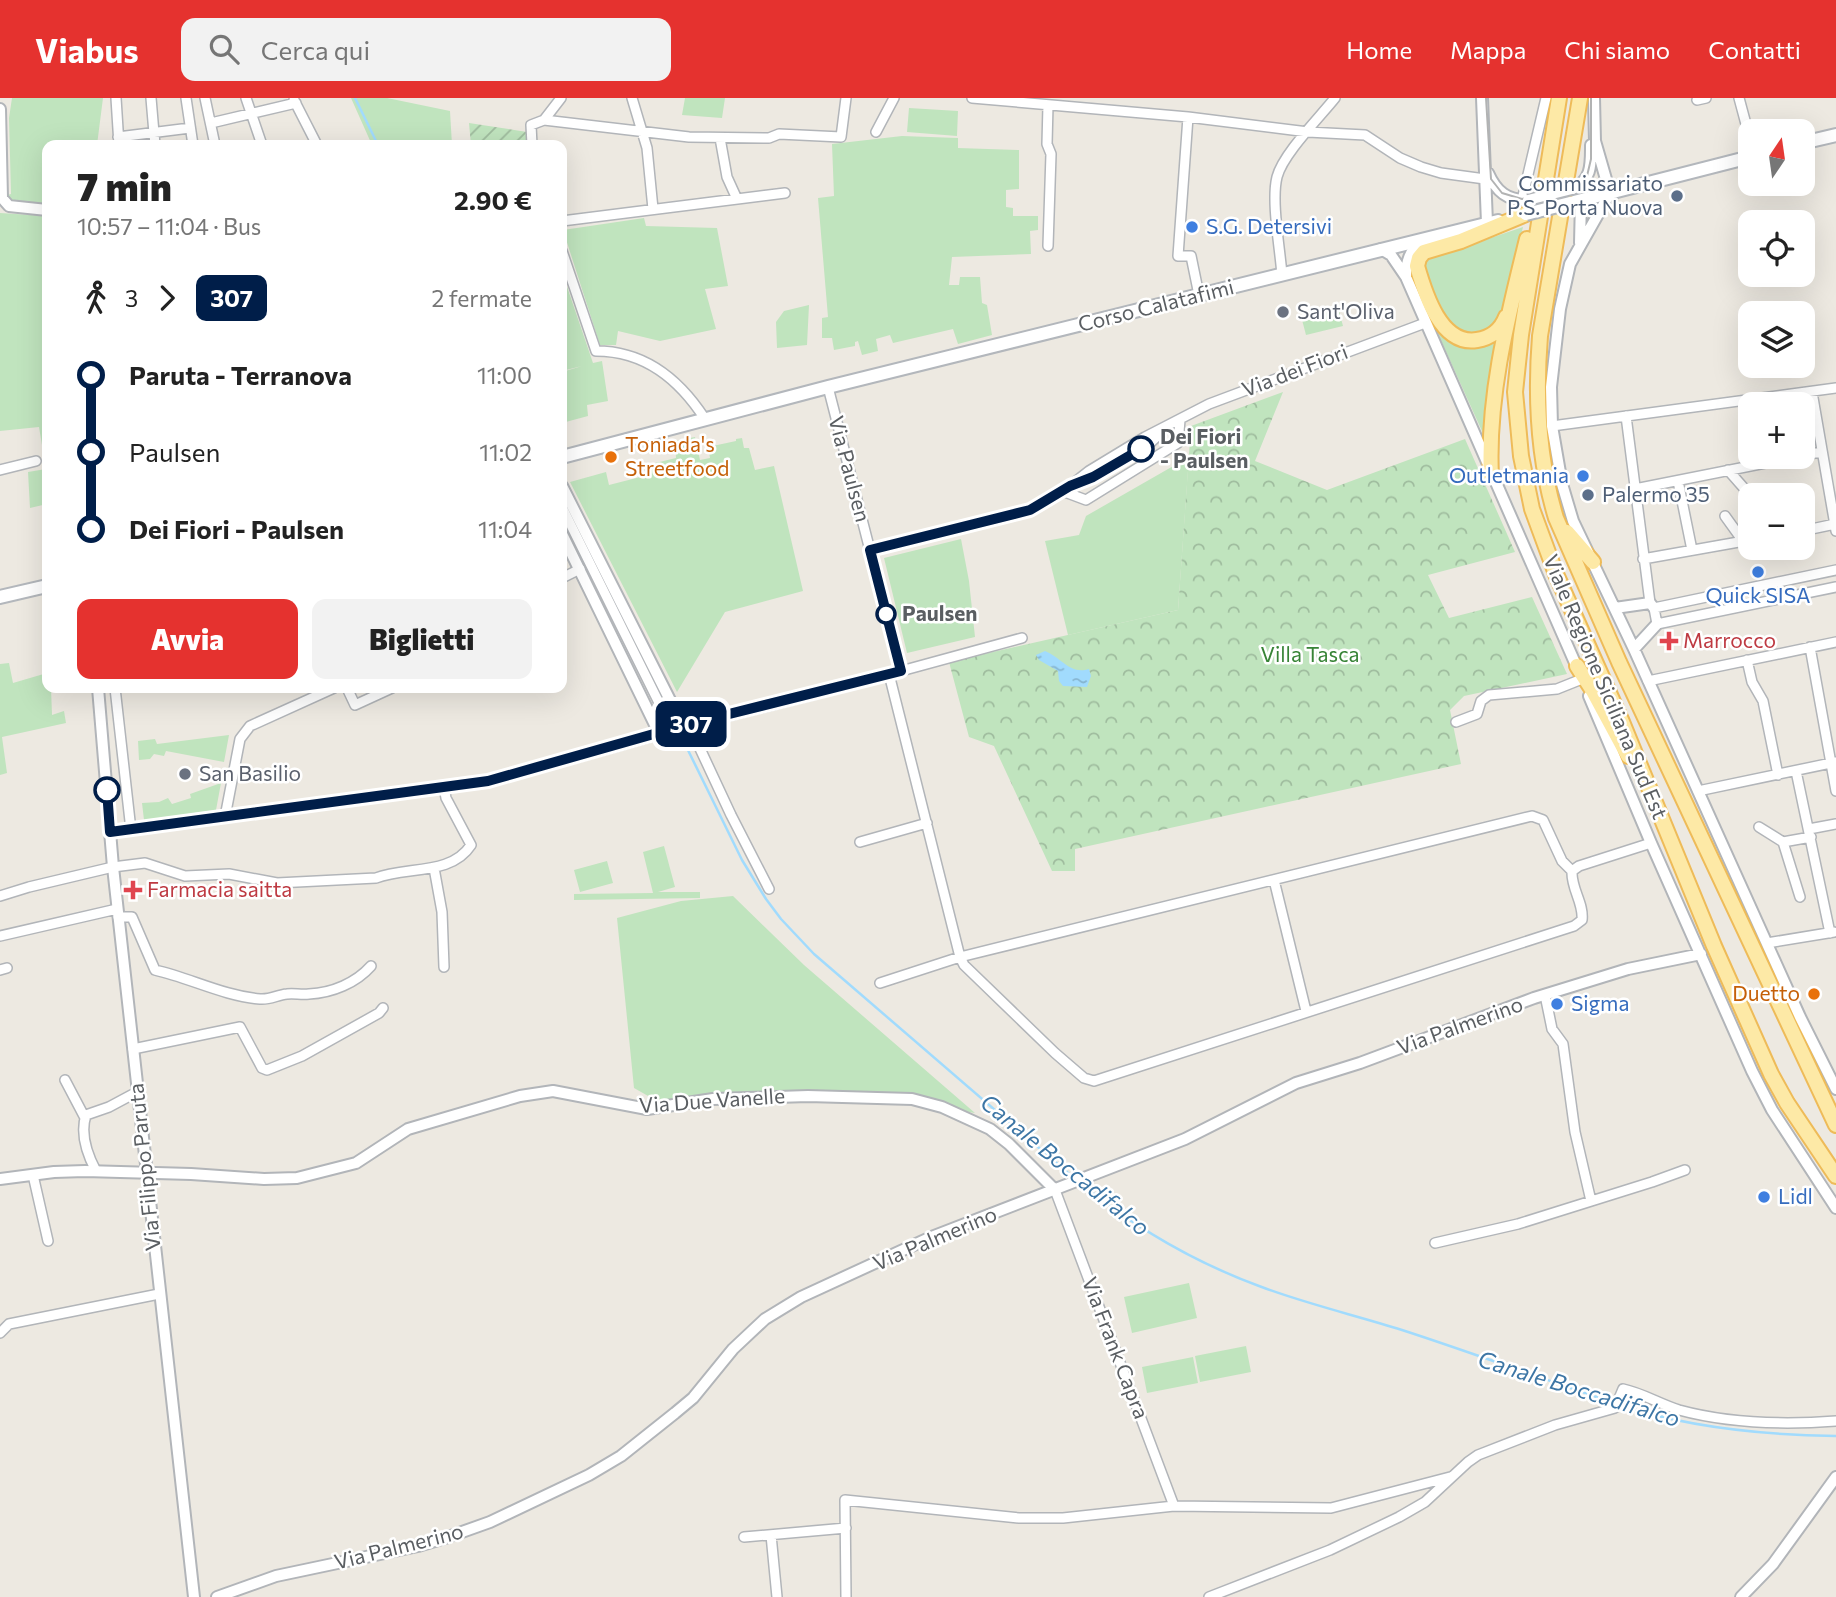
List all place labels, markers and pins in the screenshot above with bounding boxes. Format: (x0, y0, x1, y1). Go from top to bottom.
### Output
place label: Commissariato P.S. Porta Nuova (1507, 170, 1663, 219)
marker: Commissariato P.S. Porta Nuova (1669, 188, 1685, 204)
place label: S.G. Detersivi (1206, 213, 1332, 238)
marker: S.G. Detersivi (1184, 219, 1200, 235)
place label: Sant'Oliva (1297, 298, 1395, 323)
marker: Sant'Oliva (1275, 304, 1291, 320)
place label: Dei Fiori - Paulsen (1160, 423, 1248, 472)
place label: Toniada's Streetfood (625, 431, 729, 480)
marker: Dei Fiori - Paulsen (1128, 436, 1154, 462)
marker: Toniada's Streetfood (603, 449, 619, 465)
place label: Outletmania (1449, 462, 1569, 487)
marker: Outletmania (1575, 468, 1591, 484)
place label: Palermo 35 (1602, 481, 1710, 506)
marker: Palermo 35 (1580, 487, 1596, 503)
marker: Quick SISA (1750, 564, 1766, 580)
place label: Quick SISA (1705, 582, 1811, 607)
place label: Paulsen (902, 600, 977, 625)
marker: Paulsen (876, 604, 896, 624)
place label: Marrocco (1683, 627, 1776, 652)
marker: Marrocco (1661, 633, 1677, 649)
place label: San Basilio (199, 760, 301, 785)
marker: San Basilio (177, 766, 193, 782)
unlabelled marker (94, 777, 120, 803)
place label: Farmacia saitta (147, 876, 292, 901)
marker: Farmacia saitta (125, 882, 141, 898)
place label: Duetto (1732, 980, 1800, 1005)
marker: Duetto (1806, 986, 1822, 1002)
place label: Sigma (1571, 990, 1629, 1015)
marker: Sigma (1549, 996, 1565, 1012)
place label: Lidl (1778, 1183, 1813, 1208)
marker: Lidl (1756, 1189, 1772, 1205)

